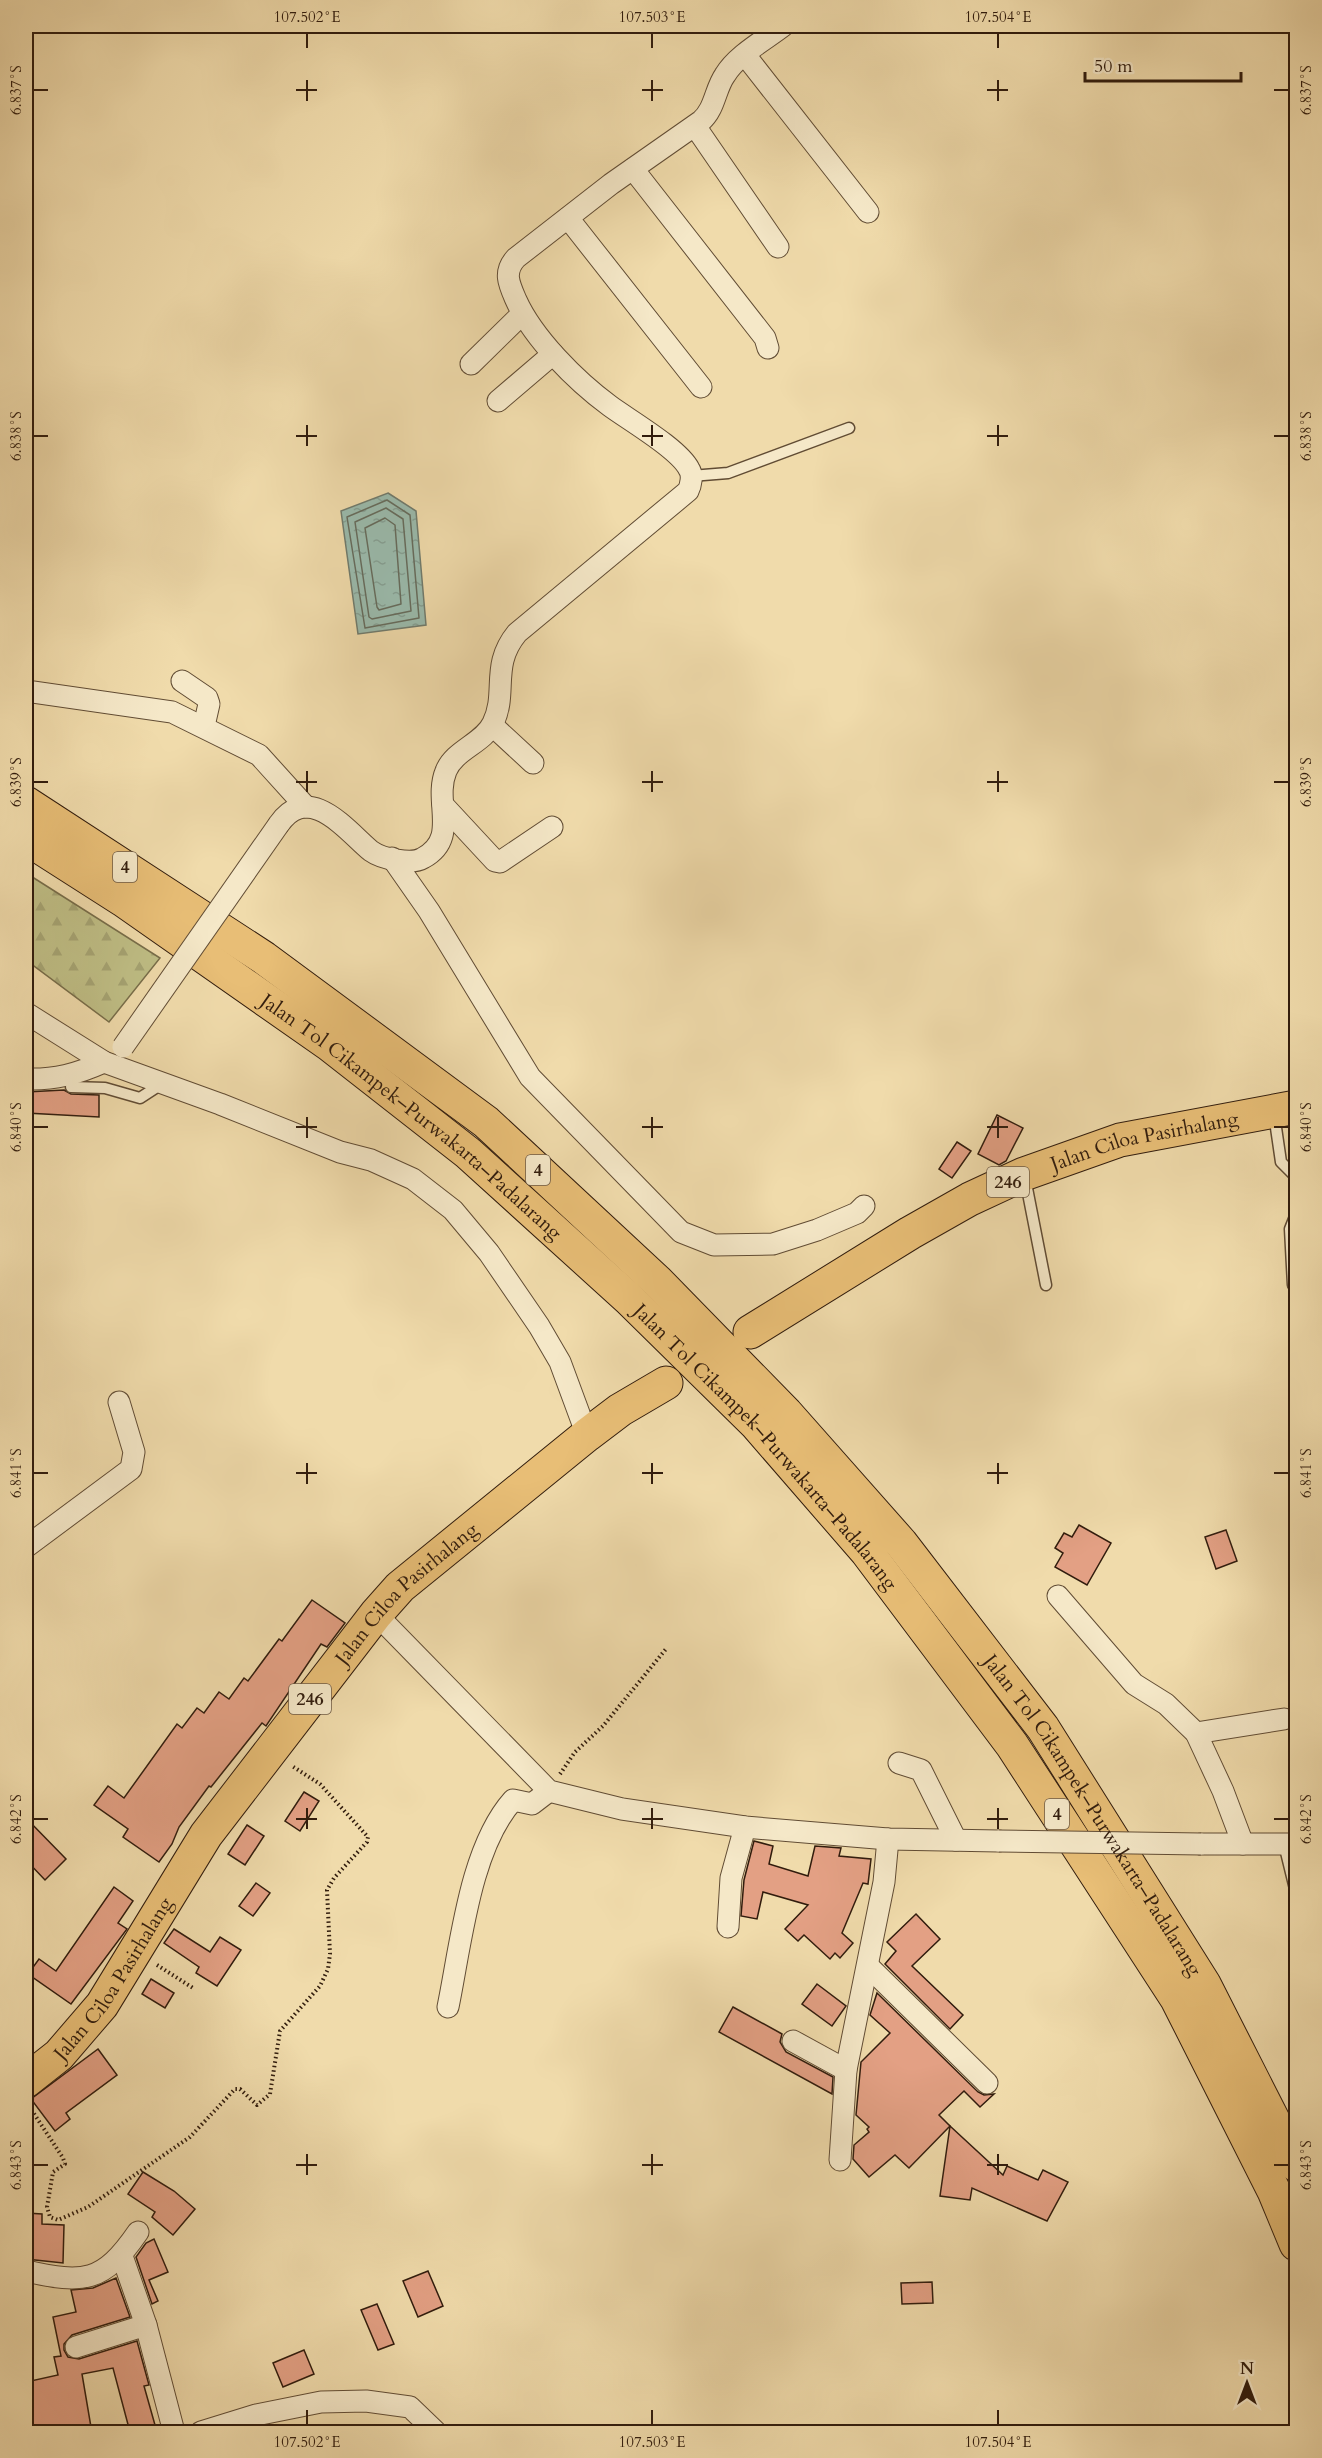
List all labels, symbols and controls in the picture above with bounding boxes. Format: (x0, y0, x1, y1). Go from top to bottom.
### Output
text: 107.502°E (274, 7, 340, 27)
text: 107.503°E (619, 7, 685, 27)
text: 107.504°E (965, 7, 1031, 27)
scale bar (1085, 45, 1241, 83)
text: 50 m (1094, 54, 1133, 79)
text: 6.837°S (6, 65, 26, 115)
text: 6.837°S (1296, 65, 1316, 115)
text: 6.838°S (6, 411, 26, 461)
text: 6.838°S (1296, 411, 1316, 461)
text: 6.839°S (6, 757, 26, 807)
text: 6.839°S (1296, 757, 1316, 807)
road number: 4 (113, 852, 137, 882)
street label: Jalan Tol Cikampek–Purwakarta–Padalarang (253, 985, 569, 1246)
text: 6.840°S (6, 1102, 26, 1152)
text: 6.840°S (1296, 1102, 1316, 1152)
street label: Jalan Ciloa Pasirhalang (1044, 1104, 1241, 1178)
road number: 4 (526, 1155, 550, 1185)
road number: 246 (987, 1167, 1029, 1197)
street label: Jalan Tol Cikampek–Purwakarta–Padalarang (626, 1295, 905, 1596)
text: 6.841°S (6, 1448, 26, 1498)
text: 6.841°S (1296, 1448, 1316, 1498)
street label: Jalan Ciloa Pasirhalang (327, 1515, 484, 1673)
street label: Jalan Tol Cikampek–Purwakarta–Padalarang (976, 1646, 1209, 1981)
road number: 246 (289, 1684, 331, 1714)
text: 6.842°S (6, 1794, 26, 1844)
text: 6.842°S (1296, 1794, 1316, 1844)
road number: 4 (1045, 1799, 1069, 1829)
street label: Jalan Ciloa Pasirhalang (45, 1891, 179, 2068)
text: 6.843°S (6, 2140, 26, 2190)
text: 6.843°S (1296, 2140, 1316, 2190)
north arrow (1217, 2353, 1277, 2413)
text: N (1240, 2358, 1254, 2380)
text: 107.502°E (274, 2432, 340, 2452)
text: 107.503°E (619, 2432, 685, 2452)
text: 107.504°E (965, 2432, 1031, 2452)

